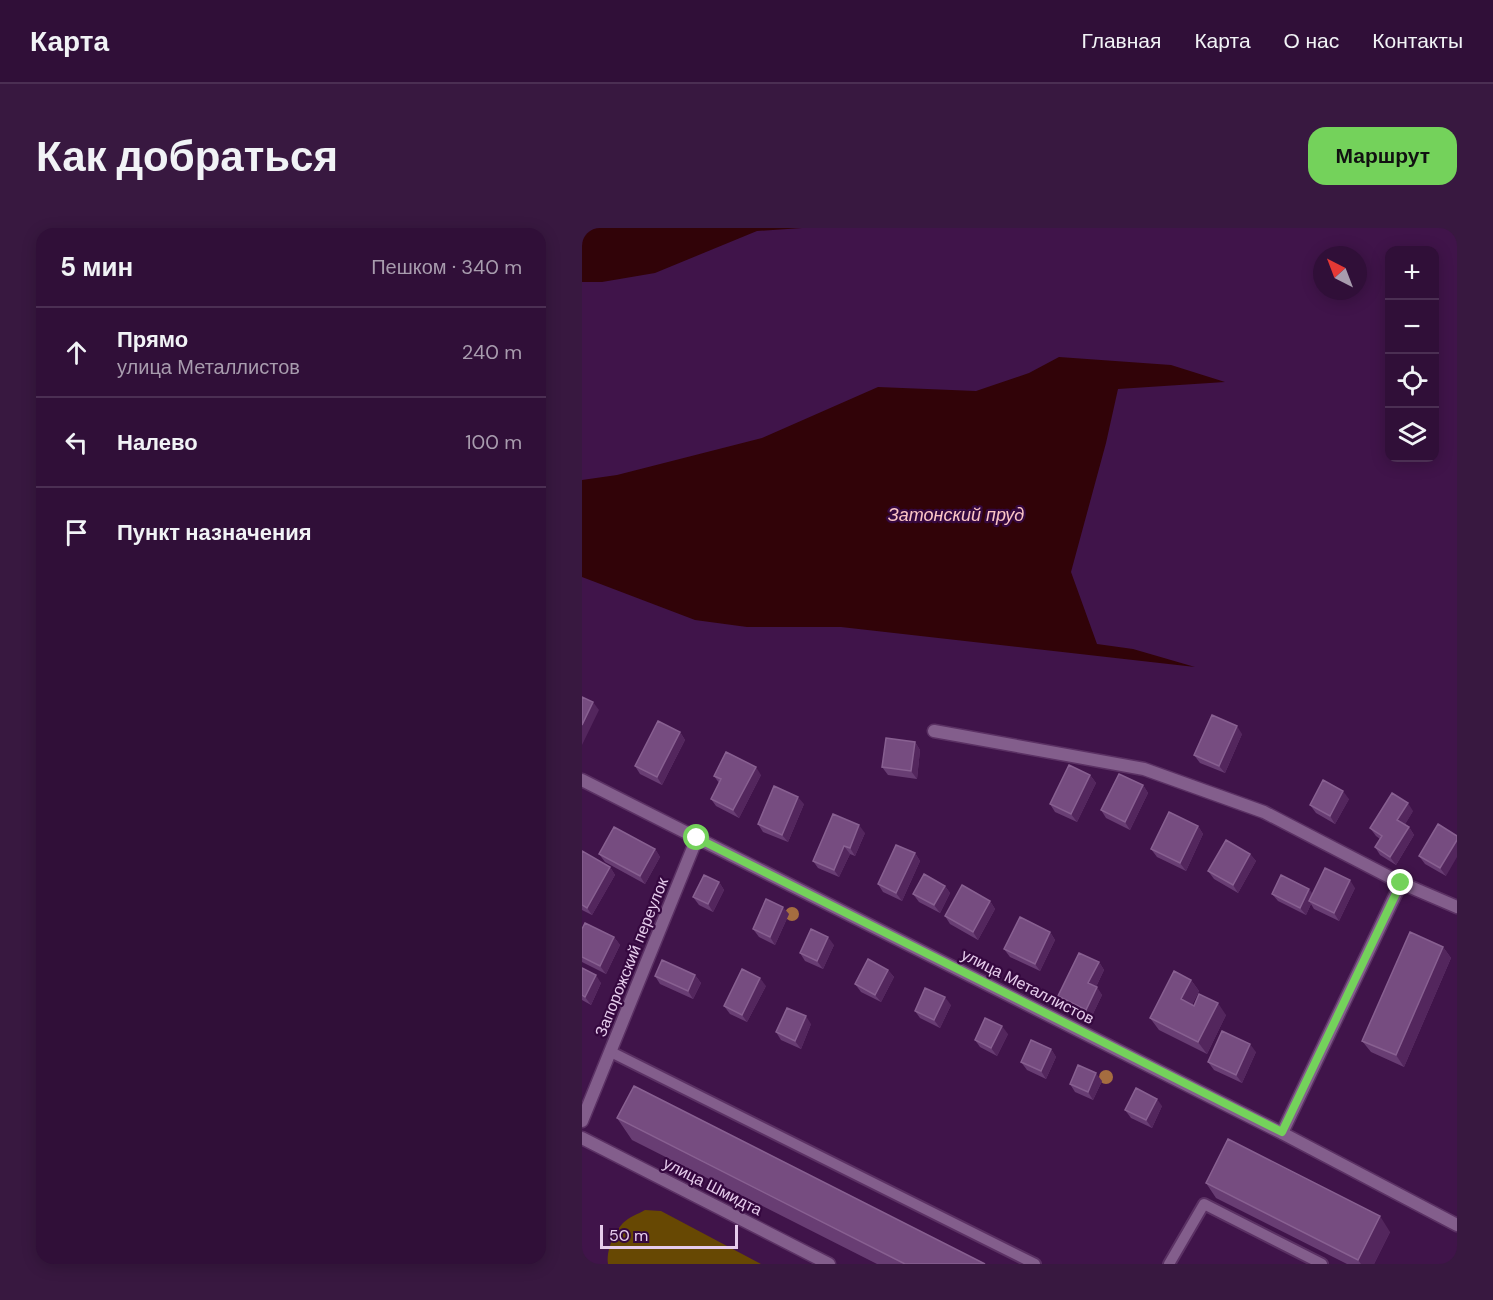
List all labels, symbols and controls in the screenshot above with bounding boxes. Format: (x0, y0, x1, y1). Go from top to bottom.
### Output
text: Карта (30, 23, 109, 60)
text: Главная (1081, 27, 1161, 55)
text: Карта (1194, 27, 1251, 55)
text: О нас (1284, 27, 1339, 55)
text: Контакты (1372, 27, 1463, 55)
button: Маршрут (1308, 127, 1457, 185)
text: Как добраться (36, 129, 338, 184)
north arrow (1313, 246, 1367, 300)
map controls (1385, 246, 1439, 462)
button: + (1385, 246, 1439, 300)
text: 5 мин (60, 250, 133, 284)
text: Пешком · 340 m (371, 254, 522, 280)
button: − (1385, 300, 1439, 354)
text: Прямо (117, 325, 188, 354)
icon: ahead (60, 336, 93, 369)
text: 240 m (462, 339, 522, 365)
text: улица Металлистов (117, 354, 300, 380)
button: locate (1385, 354, 1439, 408)
button: layers (1385, 408, 1439, 462)
icon: left (60, 426, 93, 459)
text: Налево (117, 428, 198, 457)
text: 100 m (465, 429, 522, 455)
water label: Затонский пруд (888, 503, 1024, 527)
icon: arrive (60, 516, 93, 549)
text: Пункт назначения (117, 518, 312, 547)
route start (683, 824, 709, 850)
route end (1387, 869, 1413, 895)
street label: Запорожский переулок (590, 874, 673, 1040)
street label: улица Металлистов (958, 944, 1098, 1029)
street label: улица Шмидта (660, 1153, 766, 1220)
scale bar (600, 1222, 738, 1250)
text: 50 m (609, 1225, 648, 1246)

